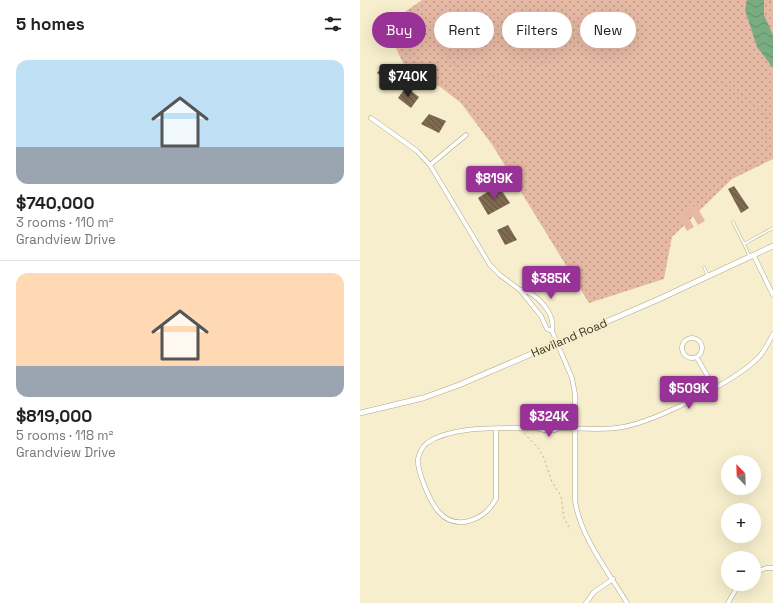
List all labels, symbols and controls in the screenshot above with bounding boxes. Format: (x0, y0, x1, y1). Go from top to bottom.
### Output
chip: Buy (372, 12, 426, 48)
chip: Rent (434, 12, 494, 48)
chip: Filters (502, 12, 572, 48)
chip: New (580, 12, 636, 48)
text: 5 homes (16, 13, 85, 35)
icon: filters (322, 13, 344, 35)
pin: $740K (380, 64, 436, 98)
text: $740K (388, 68, 428, 85)
icon: home (144, 86, 216, 158)
pin: $819K (466, 166, 522, 200)
text: $819K (475, 170, 513, 187)
text: $740,000 (16, 192, 94, 214)
text: 3 rooms · 110 m² (16, 214, 114, 231)
text: Grandview Drive (16, 231, 116, 248)
pin: $385K (523, 266, 579, 300)
text: $385K (531, 270, 571, 287)
icon: home (144, 299, 216, 371)
street label: Haviland Road (528, 315, 610, 361)
pin: $509K (661, 376, 717, 410)
text: $509K (669, 380, 709, 397)
pin: $324K (521, 404, 577, 438)
text: $819,000 (16, 405, 92, 427)
text: $324K (529, 408, 569, 425)
text: 5 rooms · 118 m² (16, 427, 113, 444)
text: Grandview Drive (16, 444, 116, 461)
north arrow (721, 455, 761, 495)
map controls (721, 455, 761, 591)
button: + (721, 503, 761, 543)
button: − (721, 551, 761, 591)

